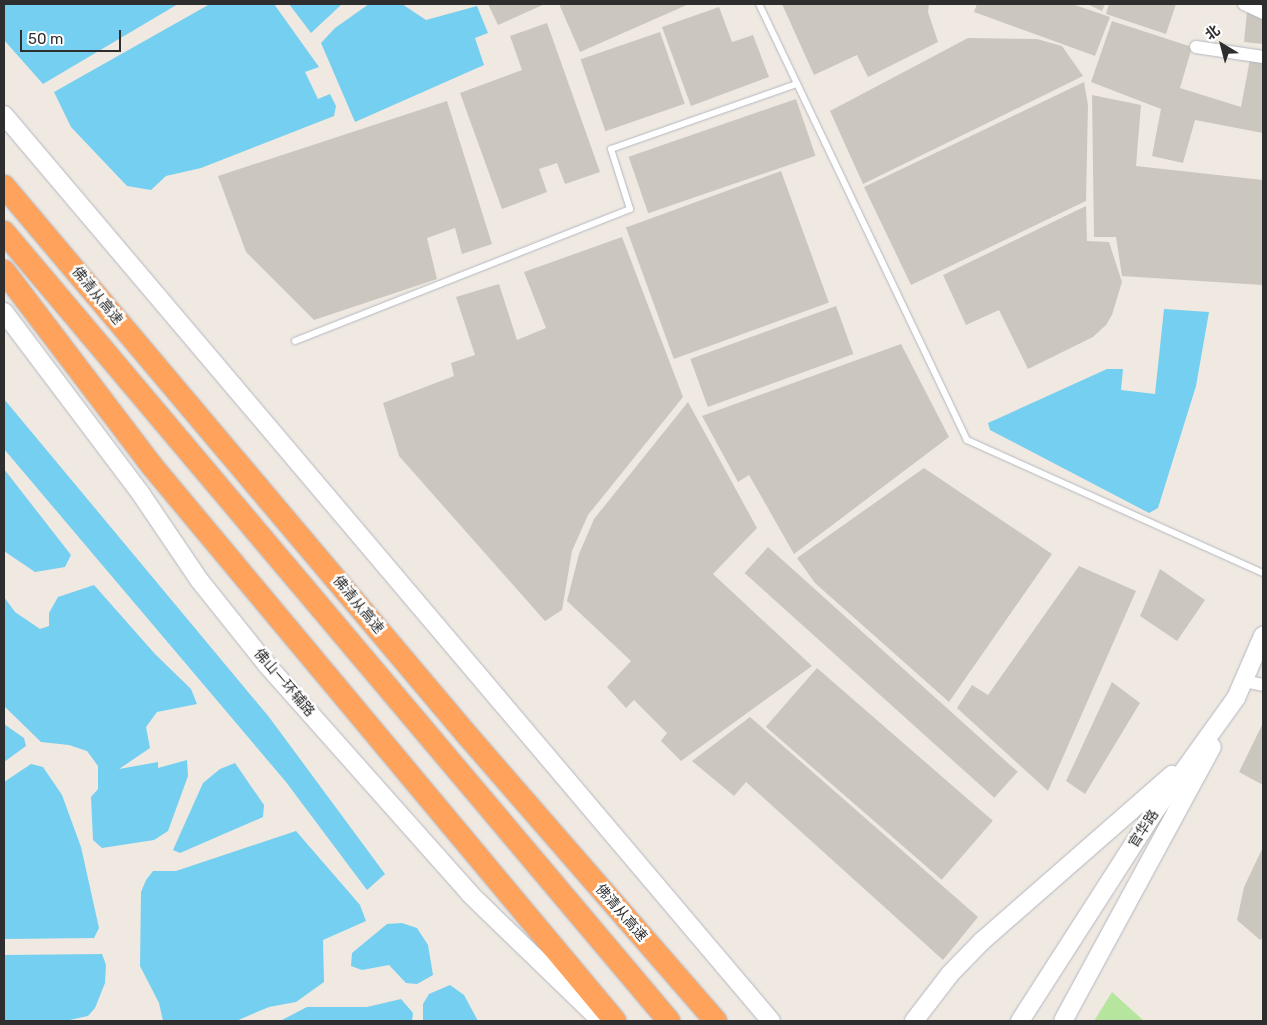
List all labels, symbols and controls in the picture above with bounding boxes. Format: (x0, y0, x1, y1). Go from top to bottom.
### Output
scale bar (22, 20, 124, 52)
north arrow (1197, 20, 1247, 70)
text: 北 (1202, 22, 1223, 44)
text: 50 m (28, 30, 63, 48)
street label: 佛清从高速 (68, 264, 126, 328)
street label: 佛清从高速 (329, 573, 387, 637)
street label: 佛山一环辅路 (250, 646, 318, 720)
street label: 官华路 (1126, 807, 1162, 851)
street label: 佛清从高速 (592, 881, 650, 945)

